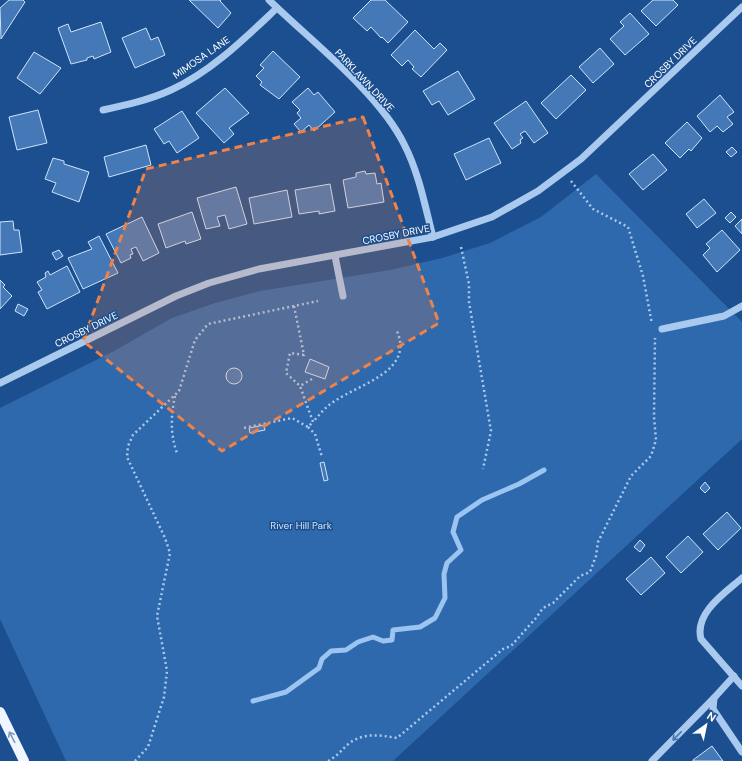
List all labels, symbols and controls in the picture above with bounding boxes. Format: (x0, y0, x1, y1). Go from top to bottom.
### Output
street label: MIMOSA LANE (170, 33, 233, 82)
street label: CROSBY DRIVE (641, 34, 700, 91)
street label: PARKLAWN DRIVE (332, 46, 397, 115)
street label: CROSBY DRIVE (361, 222, 431, 247)
street label: CROSBY DRIVE (53, 308, 120, 350)
park label: River Hill Park (270, 519, 332, 532)
north arrow (686, 705, 726, 745)
text: N (704, 709, 719, 725)
one-way arrow (8, 731, 15, 743)
one-way arrow (672, 731, 682, 741)

